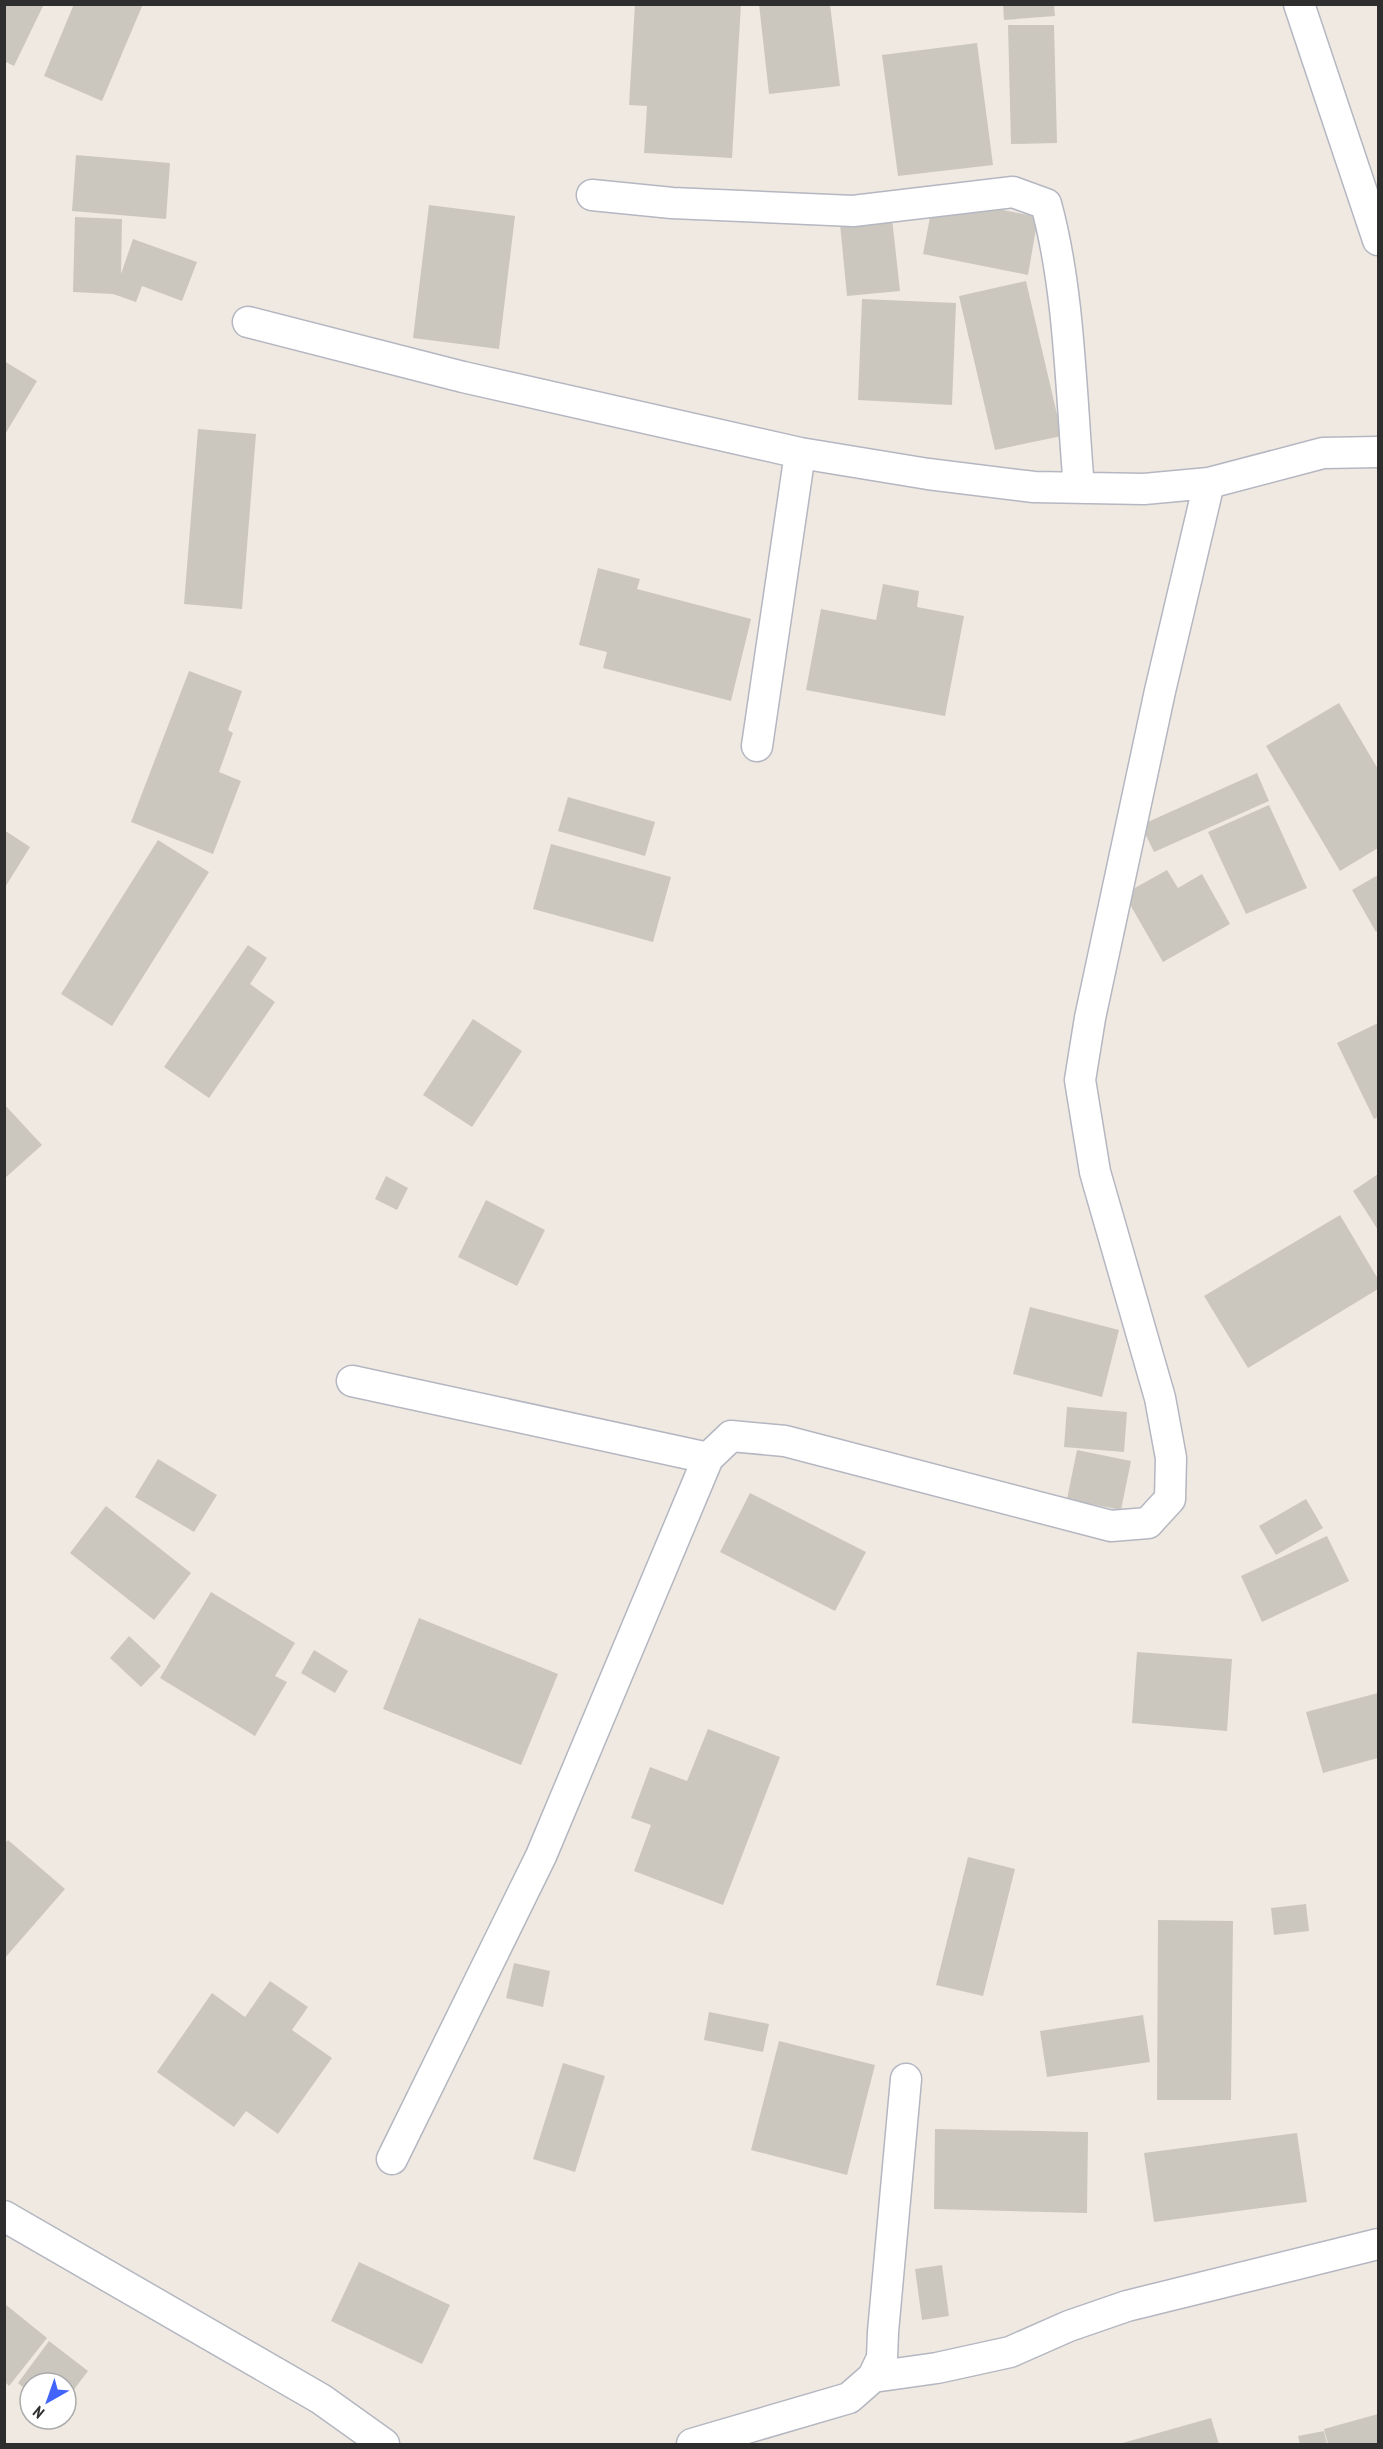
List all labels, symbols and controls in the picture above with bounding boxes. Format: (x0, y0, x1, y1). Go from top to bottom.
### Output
north arrow (18, 2371, 78, 2431)
text: N (29, 2402, 48, 2423)

